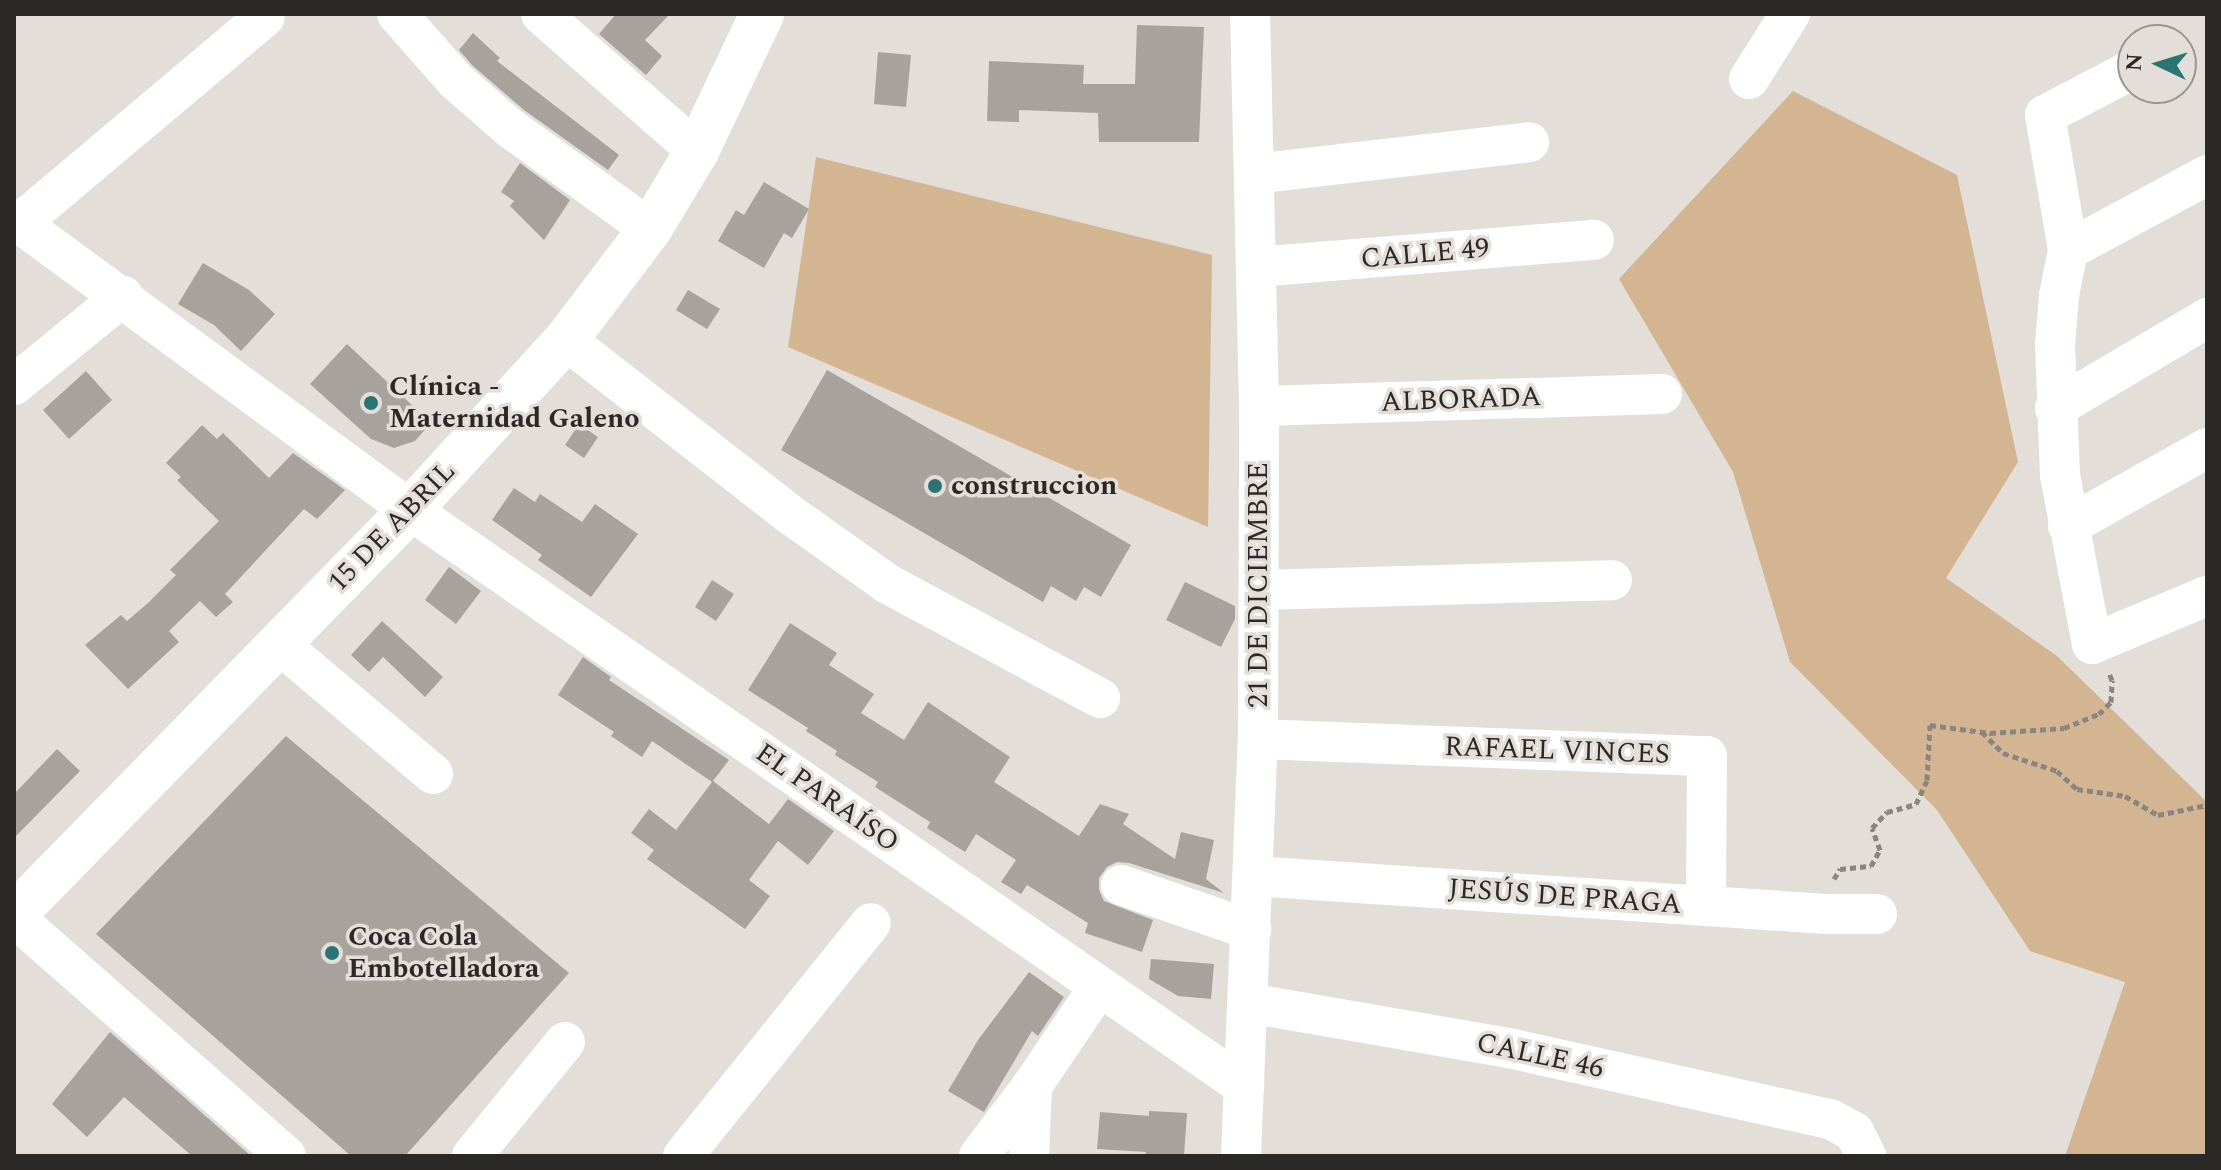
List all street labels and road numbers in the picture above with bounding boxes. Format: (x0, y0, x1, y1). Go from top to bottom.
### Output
street label: CALLE 49 (1359, 232, 1491, 276)
street label: ALBORADA (1380, 380, 1542, 420)
street label: 15 DE ABRIL (321, 455, 463, 599)
street label: 21 DE DICIEMBRE (1242, 462, 1276, 708)
street label: RAFAEL VINCES (1444, 730, 1670, 772)
street label: EL PARAÍSO (749, 736, 905, 860)
street label: JESÚS DE PRAGA (1447, 872, 1683, 922)
street label: CALLE 46 (1473, 1026, 1607, 1086)

